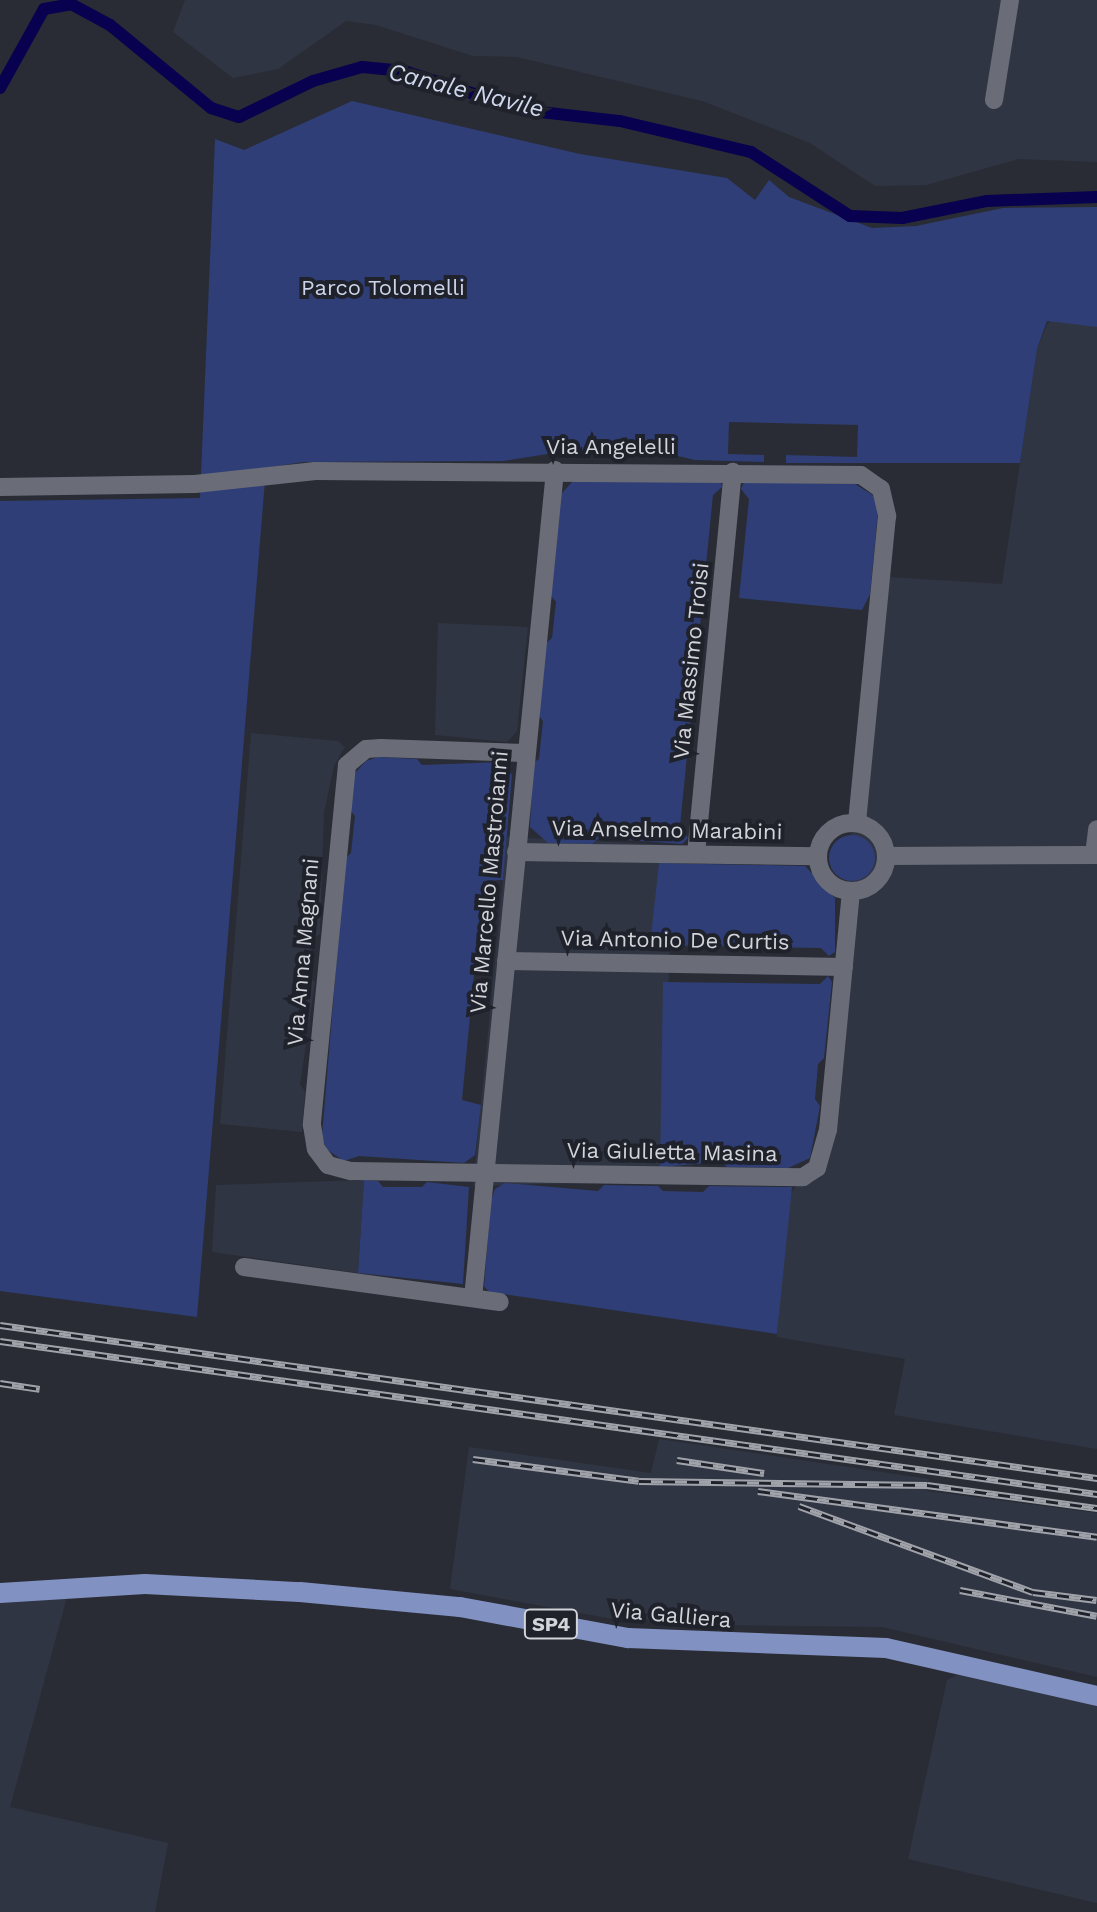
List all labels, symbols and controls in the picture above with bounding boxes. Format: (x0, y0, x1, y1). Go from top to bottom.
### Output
water label: Canale Navile (385, 58, 547, 124)
park label: Parco Tolomelli (301, 275, 465, 301)
street label: Via Angelelli (545, 434, 677, 460)
street label: Via Massimo Troisi (667, 561, 715, 761)
street label: Via Marcello Mastroianni (464, 749, 514, 1015)
street label: Via Anselmo Marabini (551, 815, 783, 845)
street label: Via Anna Magnani (282, 856, 324, 1048)
street label: Via Antonio De Curtis (560, 925, 790, 955)
street label: Via Giulietta Masina (566, 1137, 778, 1167)
street label: Via Galliera (609, 1597, 733, 1633)
road number: SP4 (523, 1608, 579, 1640)

